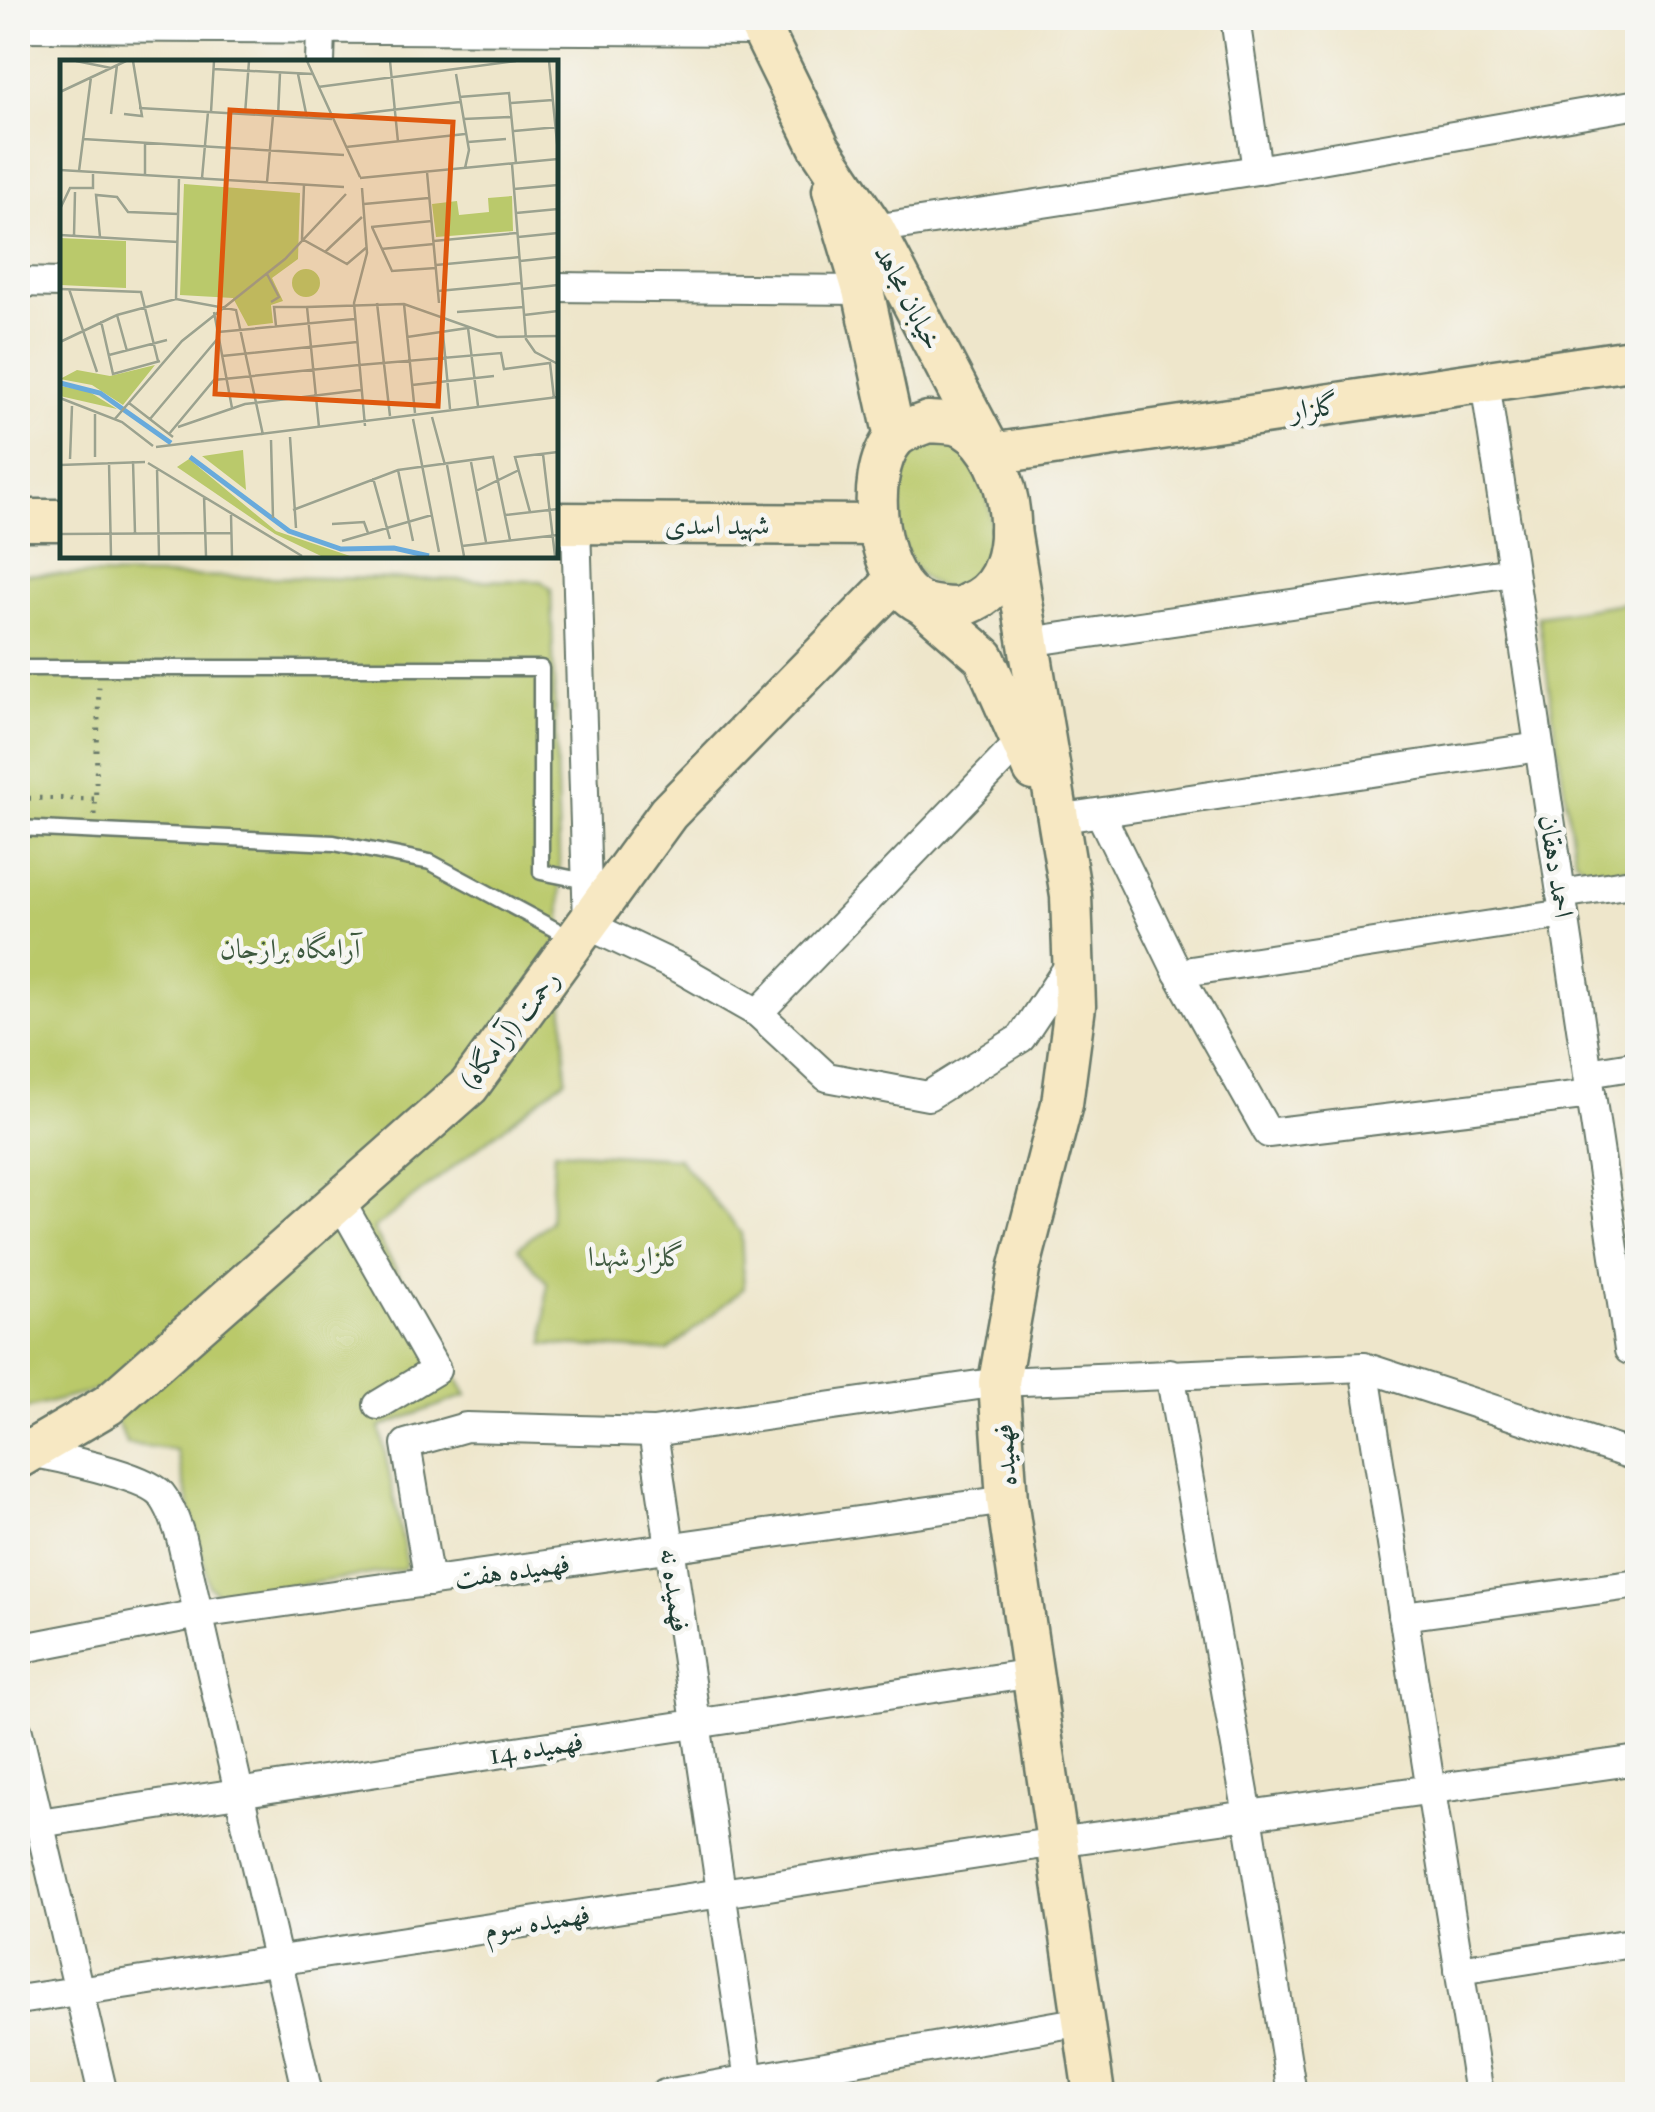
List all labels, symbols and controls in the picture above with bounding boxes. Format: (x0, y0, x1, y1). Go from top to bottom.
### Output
inset map (60, 60, 558, 558)
street label: خیابان مجاهد (867, 239, 950, 356)
street label: گلزار (1285, 388, 1341, 429)
street label: شهید اسدی (664, 508, 770, 543)
street label: احمد دهقان (1532, 812, 1581, 920)
park label: آرامگاه برازجان (220, 931, 363, 965)
street label: رحمت (آرامگاه) (452, 962, 566, 1096)
park label: گلزار شهدا (588, 1240, 684, 1275)
street label: فهمیده (986, 1423, 1023, 1487)
street label: فهمیده هفت (452, 1546, 572, 1595)
street label: فهمیده نه (653, 1546, 698, 1634)
street label: فهمیده 14 (487, 1724, 586, 1771)
street label: فهمیده سوم (482, 1897, 594, 1954)

